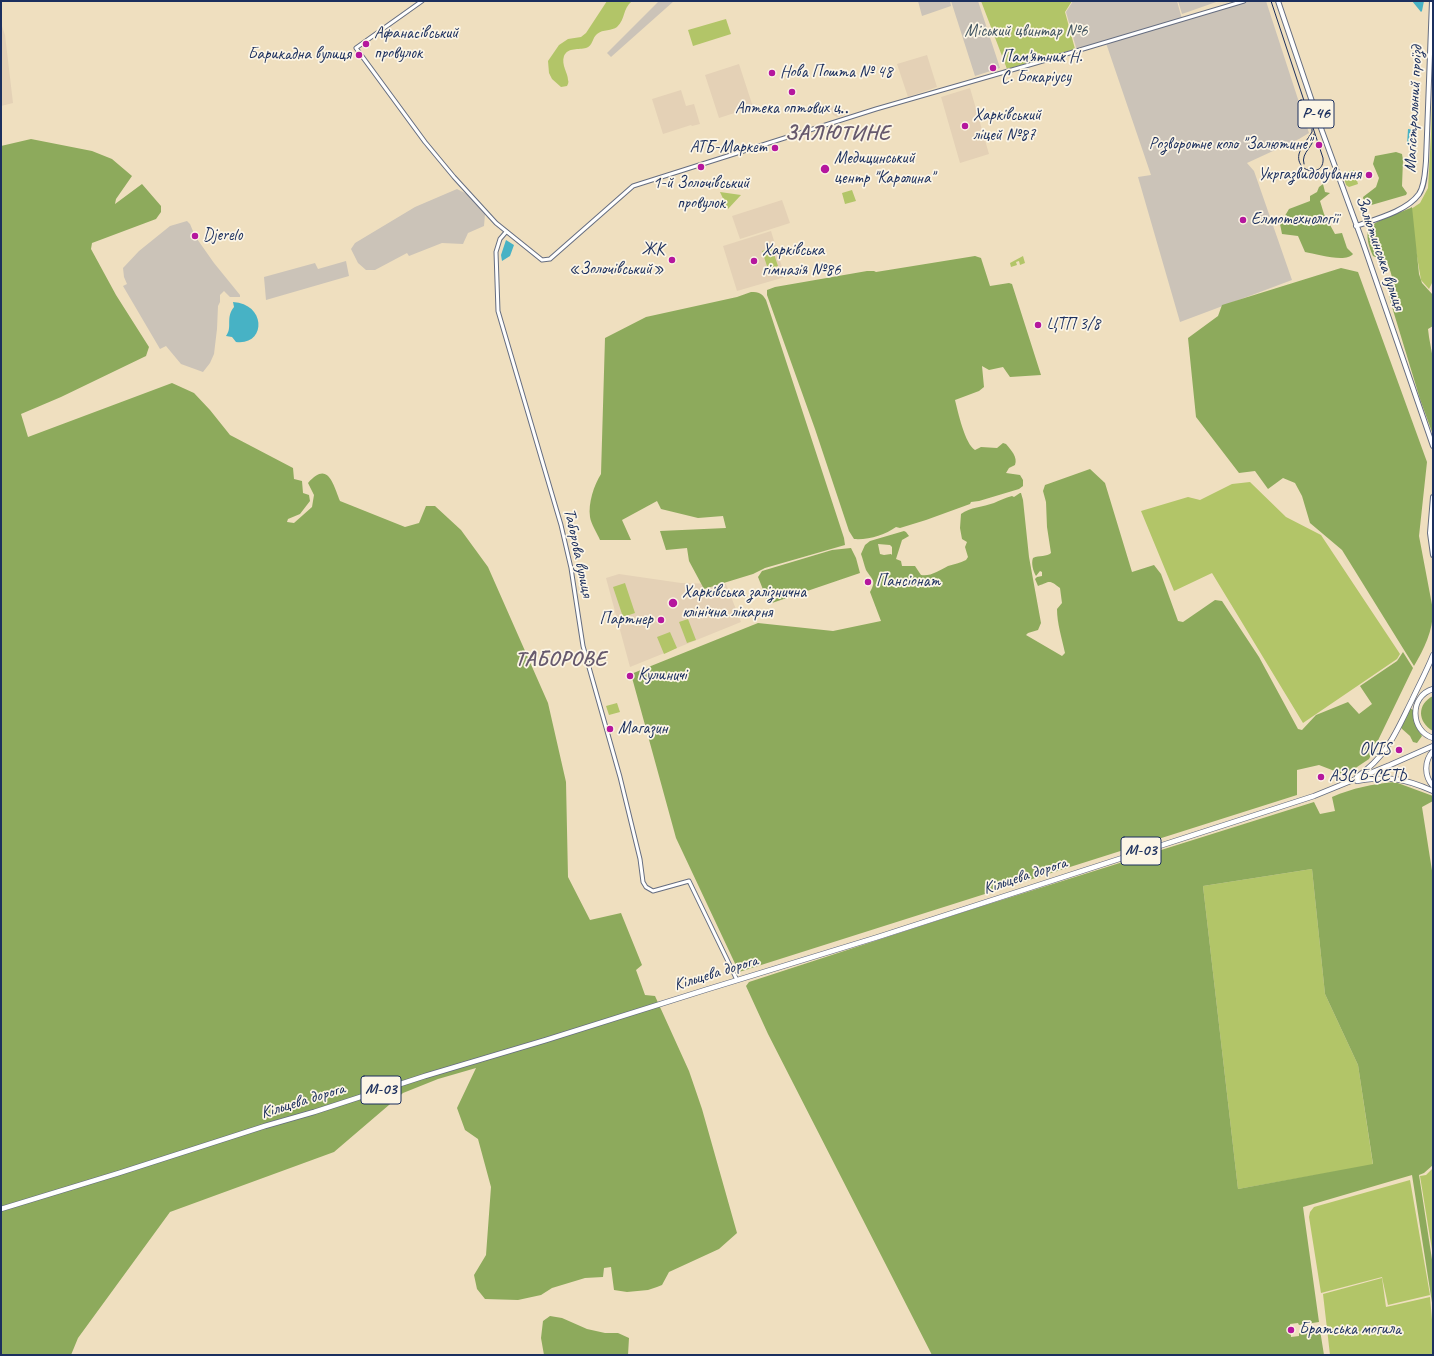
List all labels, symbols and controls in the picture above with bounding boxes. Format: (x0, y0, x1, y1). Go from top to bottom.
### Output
park label: Міський цвинтар №6 (965, 22, 1087, 42)
place label: Афанасівський провулок (374, 24, 458, 64)
marker: Афанасівський провулок (361, 39, 371, 49)
place label: Барикадна вулиця (248, 45, 351, 65)
street label: Магістральний проїзд (1400, 45, 1428, 173)
place label: Пам'ятник Н. С. Бокаріусу (1001, 48, 1082, 88)
marker: Барикадна вулиця (354, 50, 364, 60)
place label: Нова Пошта № 48 (780, 63, 892, 83)
marker: Пам'ятник Н. С. Бокаріусу (988, 63, 998, 73)
marker: Нова Пошта № 48 (767, 68, 777, 78)
marker: Аптека оптових ц‥ (787, 87, 797, 97)
place label: Аптека оптових ц‥ (735, 99, 849, 119)
road number: Р-46 (1298, 100, 1334, 128)
place label: Харківський ліцей №87 (973, 106, 1041, 146)
district label: ЗАЛЮТИНЕ (784, 120, 892, 146)
marker: Харківський ліцей №87 (960, 121, 970, 131)
place label: Розворотне коло "Залютине" (1149, 135, 1311, 155)
place label: АТБ-Маркет (690, 138, 767, 158)
marker: Розворотне коло "Залютине" (1314, 140, 1324, 150)
marker: АТБ-Маркет (770, 143, 780, 153)
place label: Медицинський центр "Каролина" (834, 149, 934, 189)
marker: 1-й Золочівський провулок (696, 162, 706, 172)
marker: Медицинський центр "Каролина" (819, 163, 831, 175)
place label: Укргазвидобування (1258, 165, 1361, 185)
marker: Укргазвидобування (1364, 170, 1374, 180)
place label: 1-й Золочівський провулок (653, 174, 749, 214)
street label: Залютинська вулиця (1351, 193, 1409, 313)
place label: Елмотехнології (1251, 210, 1338, 230)
marker: Елмотехнології (1238, 215, 1248, 225)
place label: Djerelo (203, 226, 242, 246)
marker: Djerelo (190, 231, 200, 241)
place label: ЖК «Золочівський» (569, 240, 664, 280)
place label: Харківська гімназія №86 (762, 241, 841, 281)
marker: ЖК «Золочівський» (667, 255, 677, 265)
marker: Харківська гімназія №86 (749, 256, 759, 266)
place label: ЦТП 3/8 (1046, 315, 1100, 335)
marker: ЦТП 3/8 (1033, 320, 1043, 330)
street label: Таборова вулиця (559, 507, 597, 599)
place label: Пансіонат (876, 572, 940, 592)
marker: Пансіонат (863, 577, 873, 587)
place label: Харківська залізнична клінічна лікарня (682, 583, 806, 623)
marker: Харківська залізнична клінічна лікарня (667, 597, 679, 609)
place label: Партнер (599, 610, 653, 630)
marker: Партнер (656, 615, 666, 625)
district label: ТАБОРОВЕ (513, 646, 609, 672)
place label: Кулиничі (638, 666, 687, 686)
marker: Кулиничі (625, 671, 635, 681)
place label: Магазин (618, 719, 668, 739)
marker: Магазин (605, 724, 615, 734)
place label: OVIS (1360, 740, 1391, 760)
marker: OVIS (1394, 745, 1404, 755)
place label: АЗС Б-СЕТЬ (1329, 767, 1406, 787)
marker: АЗС Б-СЕТЬ (1316, 772, 1326, 782)
road number: М-03 (1121, 837, 1161, 865)
street label: Кільцева дорога (981, 853, 1069, 899)
street label: Кільцева дорога (672, 951, 760, 995)
road number: М-03 (361, 1076, 401, 1104)
street label: Кільцева дорога (259, 1079, 347, 1123)
place label: Братська могила (1299, 1320, 1401, 1340)
marker: Братська могила (1286, 1325, 1296, 1335)

